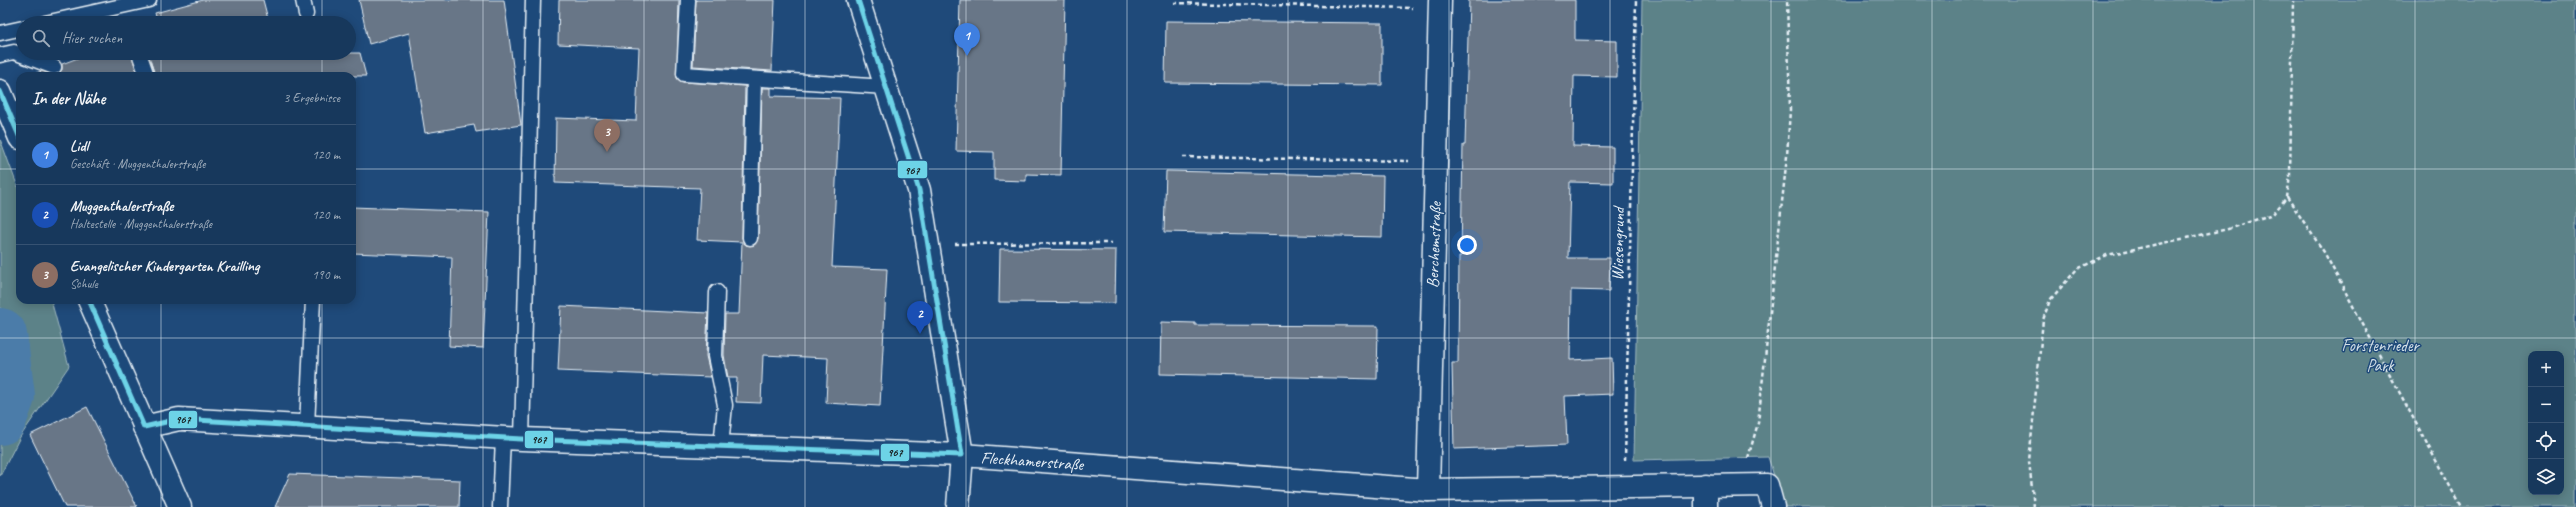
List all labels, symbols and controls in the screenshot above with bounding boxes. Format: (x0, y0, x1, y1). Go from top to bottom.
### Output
search box (16, 16, 356, 60)
pin: 1 (954, 23, 980, 56)
icon: search (30, 27, 52, 49)
text: Hier suchen (62, 29, 122, 48)
text: In der Nähe (32, 88, 105, 109)
text: 3 Ergebnisse (284, 90, 340, 106)
pin: 3 (594, 119, 620, 152)
text: Lidl (70, 137, 88, 156)
text: 1 (42, 147, 48, 163)
text: 120 m (312, 147, 340, 163)
text: Geschäft · Muggenthalerstraße (70, 156, 205, 172)
line badge: 967 (897, 160, 928, 179)
text: 967 (905, 163, 921, 177)
text: Muggenthalerstraße (70, 197, 173, 216)
street label: Berchemstraße (1422, 200, 1446, 288)
street label: Wiesengrund (1607, 205, 1629, 281)
text: 2 (42, 207, 48, 223)
text: 120 m (312, 207, 340, 223)
text: Haltestelle · Muggenthalerstraße (70, 216, 212, 232)
your location (1457, 235, 1477, 255)
text: Evangelischer Kindergarten Krailling (70, 257, 259, 276)
text: 3 (42, 267, 48, 283)
text: 190 m (312, 267, 340, 283)
text: Schule (70, 276, 98, 292)
pin: 2 (907, 301, 933, 334)
park label: Forstenrieder Park (2341, 335, 2421, 376)
map controls (2528, 351, 2564, 495)
button: + (2528, 351, 2564, 387)
button: − (2528, 387, 2564, 423)
line badge: 967 (168, 410, 198, 429)
text: 967 (176, 412, 192, 426)
button: locate (2528, 423, 2564, 459)
line badge: 967 (524, 430, 554, 449)
text: 967 (532, 432, 548, 446)
line badge: 967 (880, 443, 910, 462)
text: 967 (888, 445, 904, 459)
street label: Fleckhamerstraße (980, 447, 1085, 475)
button: layers (2528, 459, 2564, 495)

